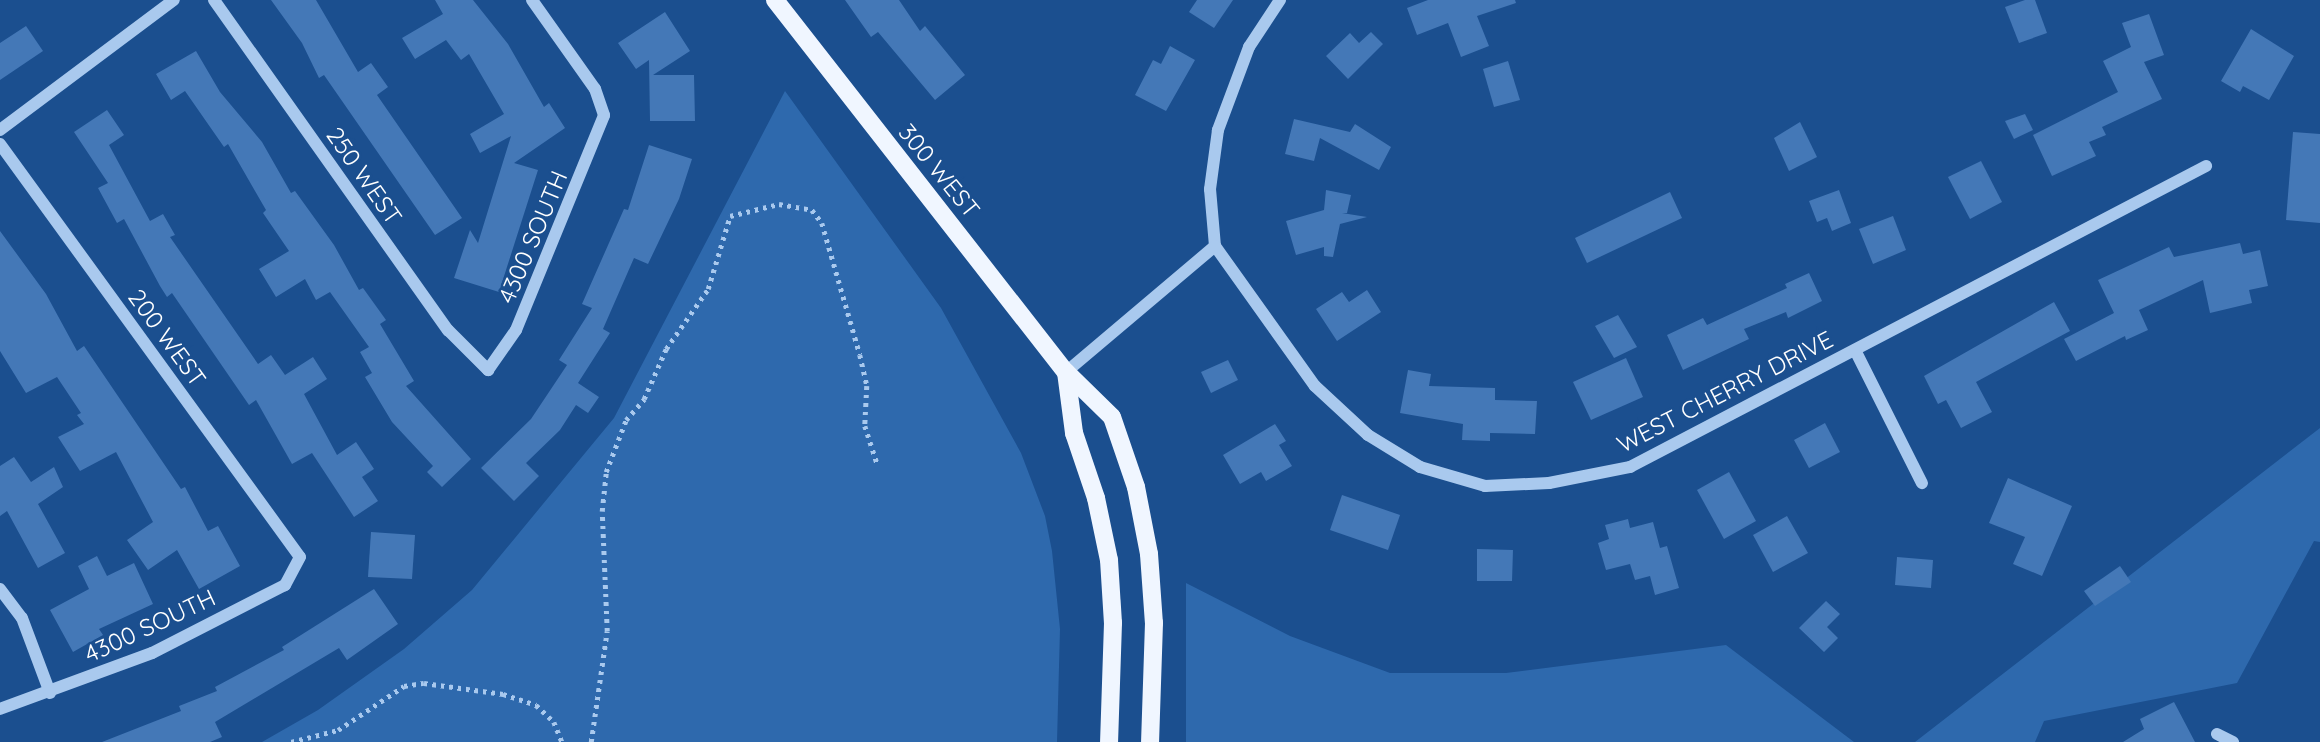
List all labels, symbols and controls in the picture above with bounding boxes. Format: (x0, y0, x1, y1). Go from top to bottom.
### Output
street label: 300 WEST (892, 118, 986, 224)
street label: 250 WEST (320, 122, 408, 230)
street label: 4300 SOUTH (492, 166, 574, 308)
street label: 200 WEST (122, 284, 212, 392)
street label: WEST CHERRY DRIVE (1612, 325, 1838, 459)
street label: 4300 SOUTH (80, 583, 220, 669)

